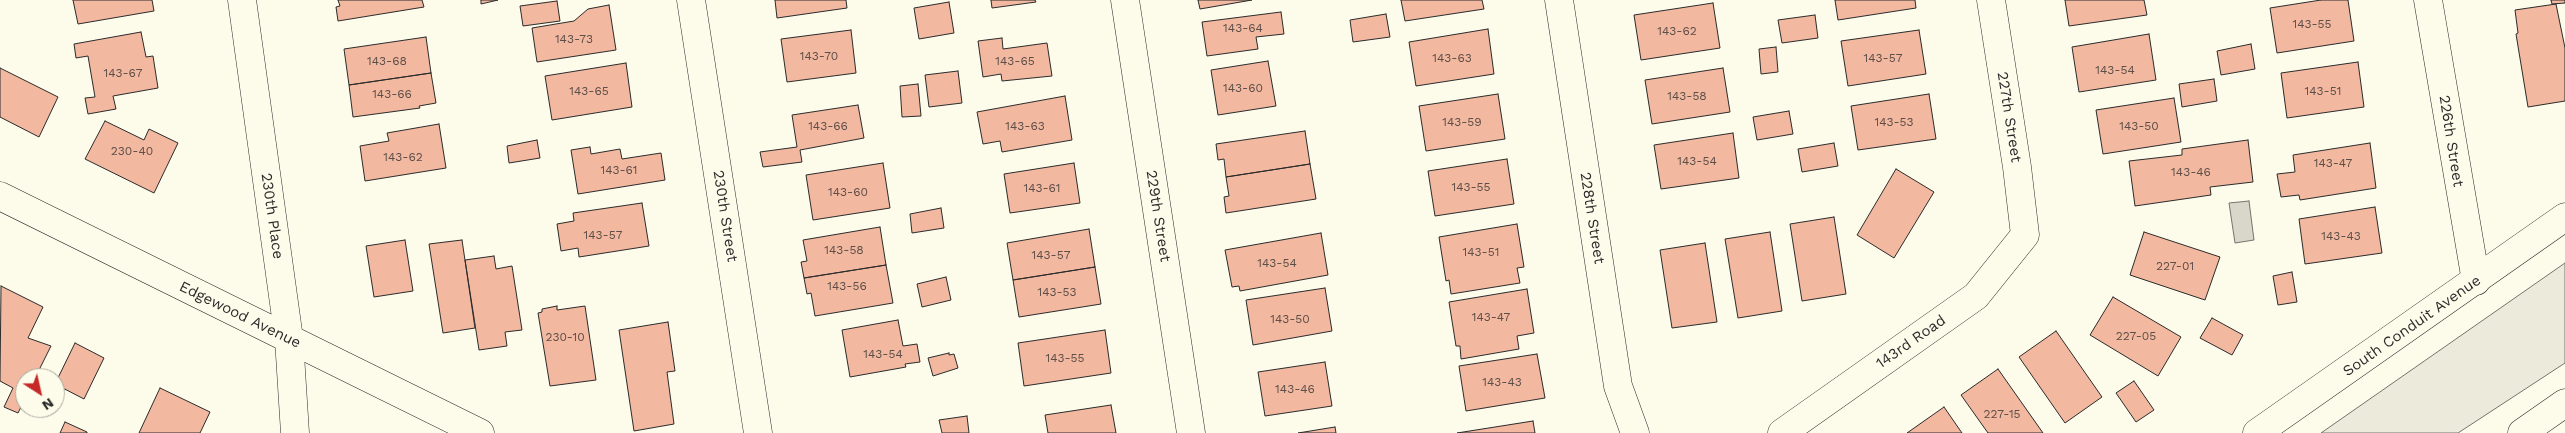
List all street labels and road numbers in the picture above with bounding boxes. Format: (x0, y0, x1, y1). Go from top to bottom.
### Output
street label: 227th Street (1993, 70, 2025, 164)
street label: 226th Street (2435, 94, 2467, 188)
street label: 230th Street (709, 169, 741, 263)
street label: 229th Street (1142, 169, 1174, 263)
street label: 228th Street (1576, 171, 1608, 265)
street label: 230th Place (257, 172, 287, 260)
street label: South Conduit Avenue (2340, 272, 2484, 380)
street label: Edgewood Avenue (176, 278, 304, 352)
street label: 143rd Road (1873, 311, 1949, 373)

